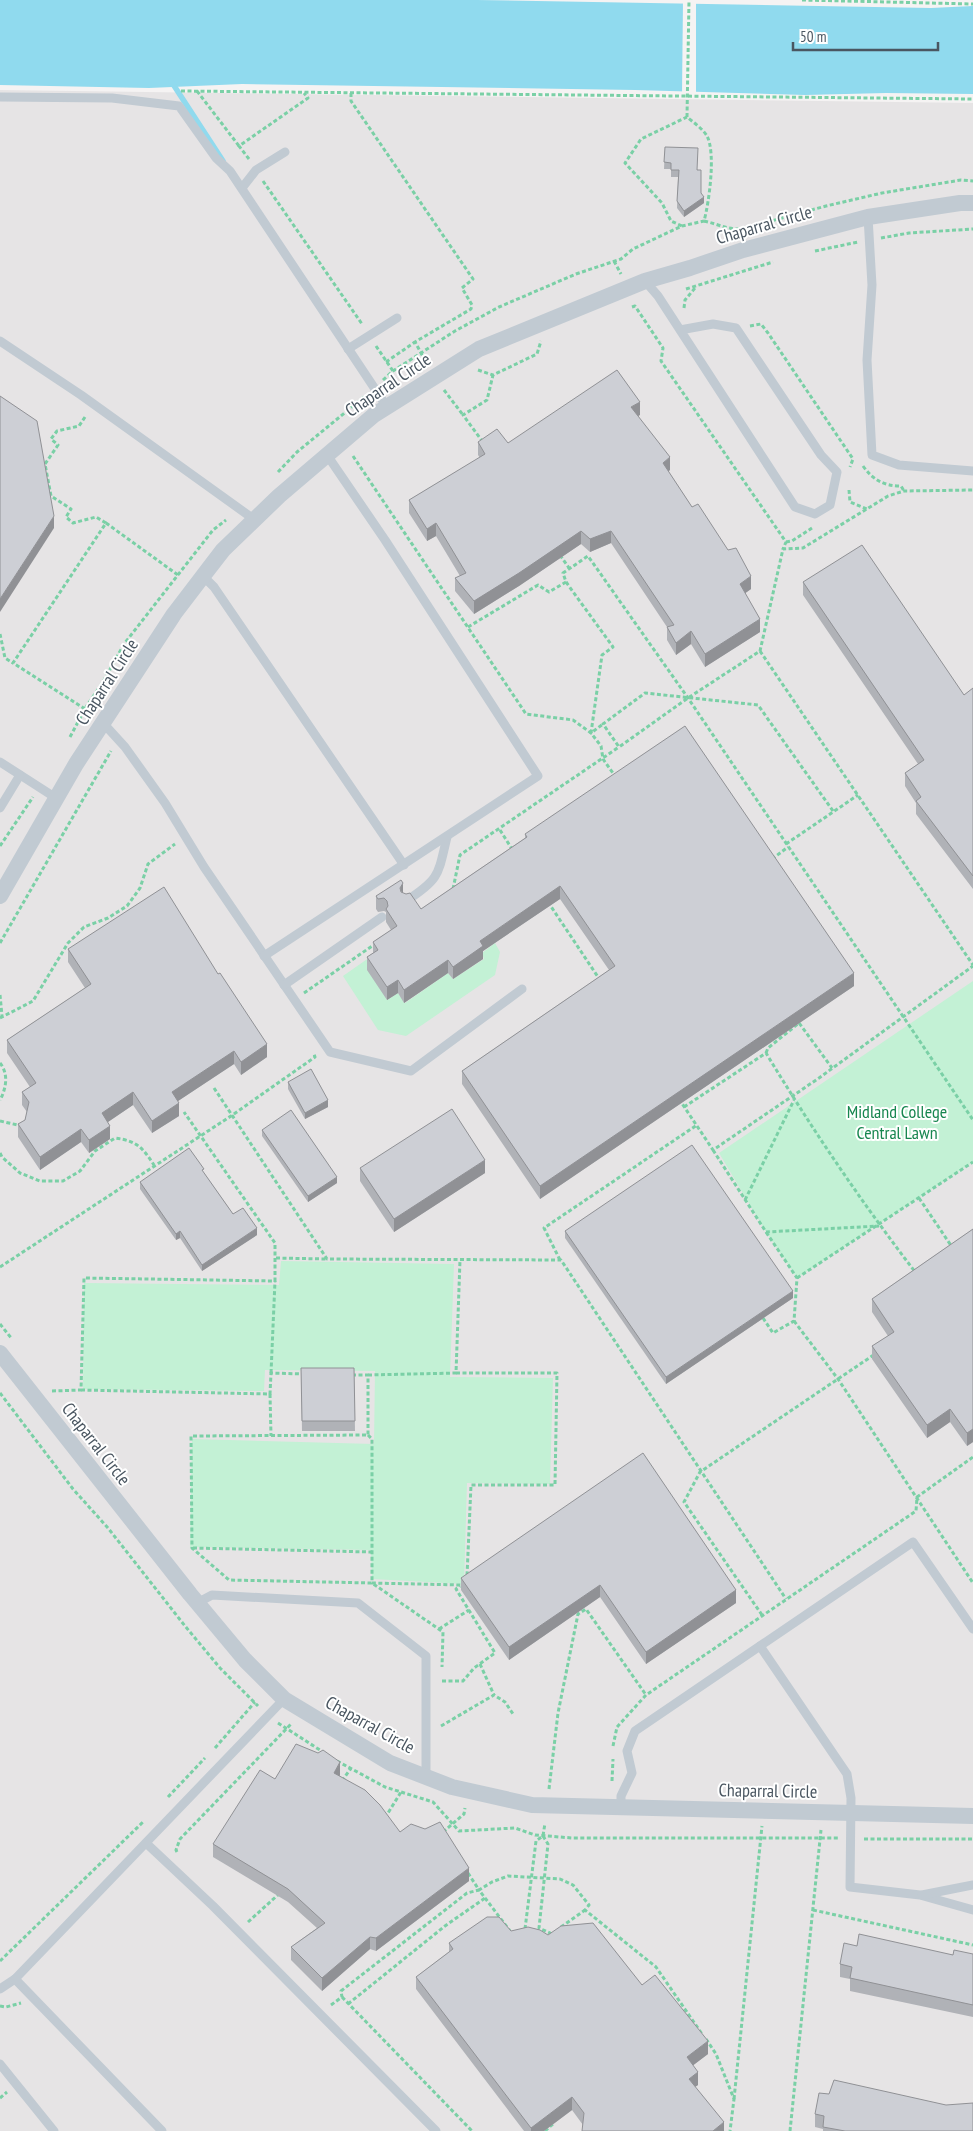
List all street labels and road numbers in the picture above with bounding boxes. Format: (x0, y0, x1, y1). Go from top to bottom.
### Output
street label: Chaparral Circle (713, 200, 814, 249)
street label: Chaparral Circle (340, 347, 435, 422)
street label: Chaparral Circle (70, 634, 143, 729)
street label: Chaparral Circle (57, 1398, 136, 1490)
street label: Chaparral Circle (322, 1691, 419, 1759)
street label: Chaparral Circle (719, 1778, 817, 1803)

